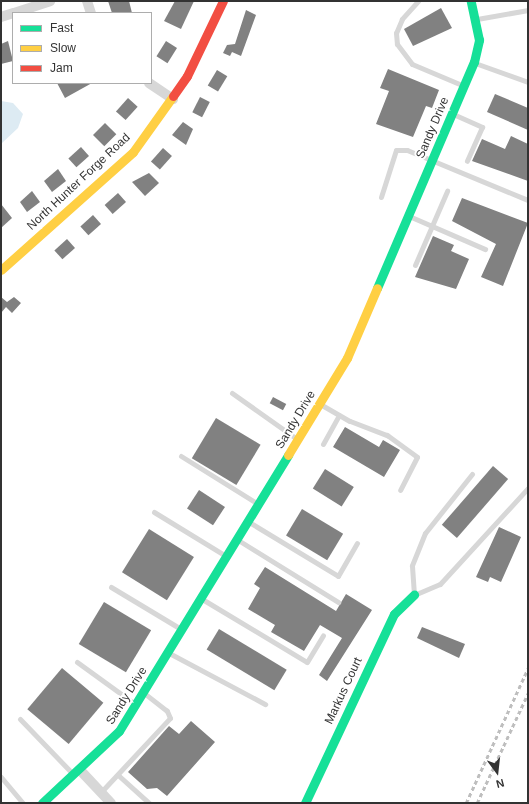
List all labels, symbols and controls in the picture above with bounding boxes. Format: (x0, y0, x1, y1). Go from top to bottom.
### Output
legend (12, 12, 152, 84)
text: Fast (50, 21, 73, 35)
text: Slow (50, 41, 76, 55)
text: Jam (50, 61, 73, 75)
street label: Sandy Drive (414, 95, 452, 161)
street label: North Hunter Forge Road (25, 131, 133, 233)
street label: Sandy Drive (273, 388, 319, 452)
street label: Markus Court (322, 655, 366, 727)
street label: Sandy Drive (104, 664, 150, 728)
north arrow (477, 752, 517, 792)
text: N (495, 777, 506, 790)

